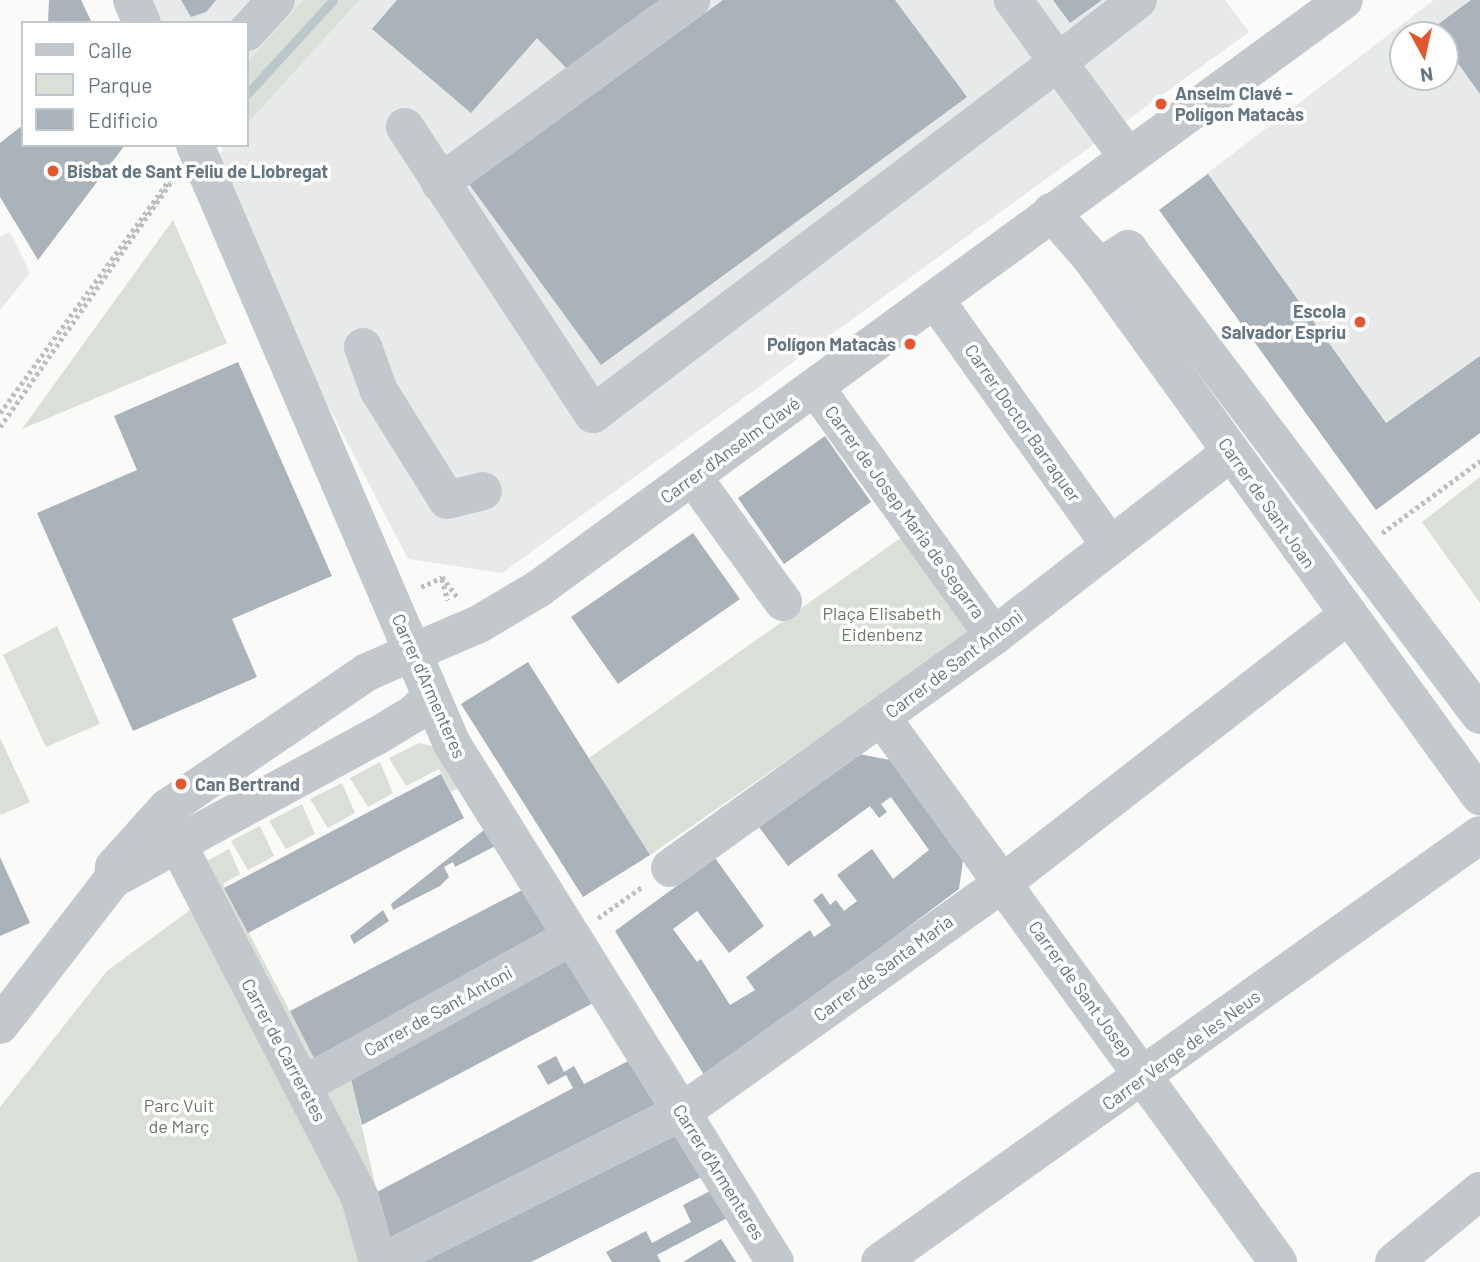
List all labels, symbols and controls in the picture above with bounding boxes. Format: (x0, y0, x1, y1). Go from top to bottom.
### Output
legend (21, 21, 248, 147)
north arrow (1389, 21, 1459, 91)
text: Calle (88, 37, 132, 62)
text: N (1419, 63, 1435, 88)
text: Parque (88, 72, 153, 97)
place label: Anselm Clavé - Polígon Matacàs (1175, 83, 1304, 126)
marker: Anselm Clavé - Polígon Matacàs (1153, 96, 1169, 112)
text: Edificio (88, 107, 158, 132)
place label: Bisbat de Sant Feliu de Llobregat (67, 160, 328, 182)
marker: Bisbat de Sant Feliu de Llobregat (45, 163, 61, 179)
place label: Escola Salvador Espriu (1221, 301, 1346, 344)
marker: Escola Salvador Espriu (1352, 314, 1368, 330)
place label: Polígon Matacàs (767, 333, 896, 355)
marker: Polígon Matacàs (902, 336, 918, 352)
street label: Carrer Doctor Barraquer (960, 340, 1086, 506)
street label: Carrer d'Anselm Clavé (656, 392, 804, 508)
street label: Carrer de Josep Maria de Segarra (820, 401, 990, 623)
street label: Carrer de Sant Joan (1214, 434, 1320, 572)
park label: Plaça Elisabeth Eidenbenz (822, 603, 942, 646)
street label: Carrer de Sant Antoni (881, 605, 1027, 723)
street label: Carrer d'Armenteres (387, 610, 471, 762)
place label: Can Bertrand (195, 773, 300, 795)
marker: Can Bertrand (173, 776, 189, 792)
street label: Carrer de Santa Maria (809, 910, 957, 1026)
street label: Carrer de Sant Josep (1024, 916, 1138, 1062)
street label: Carrer de Sant Antoni (360, 961, 516, 1061)
street label: Carrer de Carreretes (237, 975, 331, 1125)
street label: Carrer Verge de les Neus (1098, 985, 1264, 1115)
park label: Parc Vuit de Març (144, 1095, 214, 1138)
street label: Carrer d'Armenteres (669, 1100, 769, 1244)

